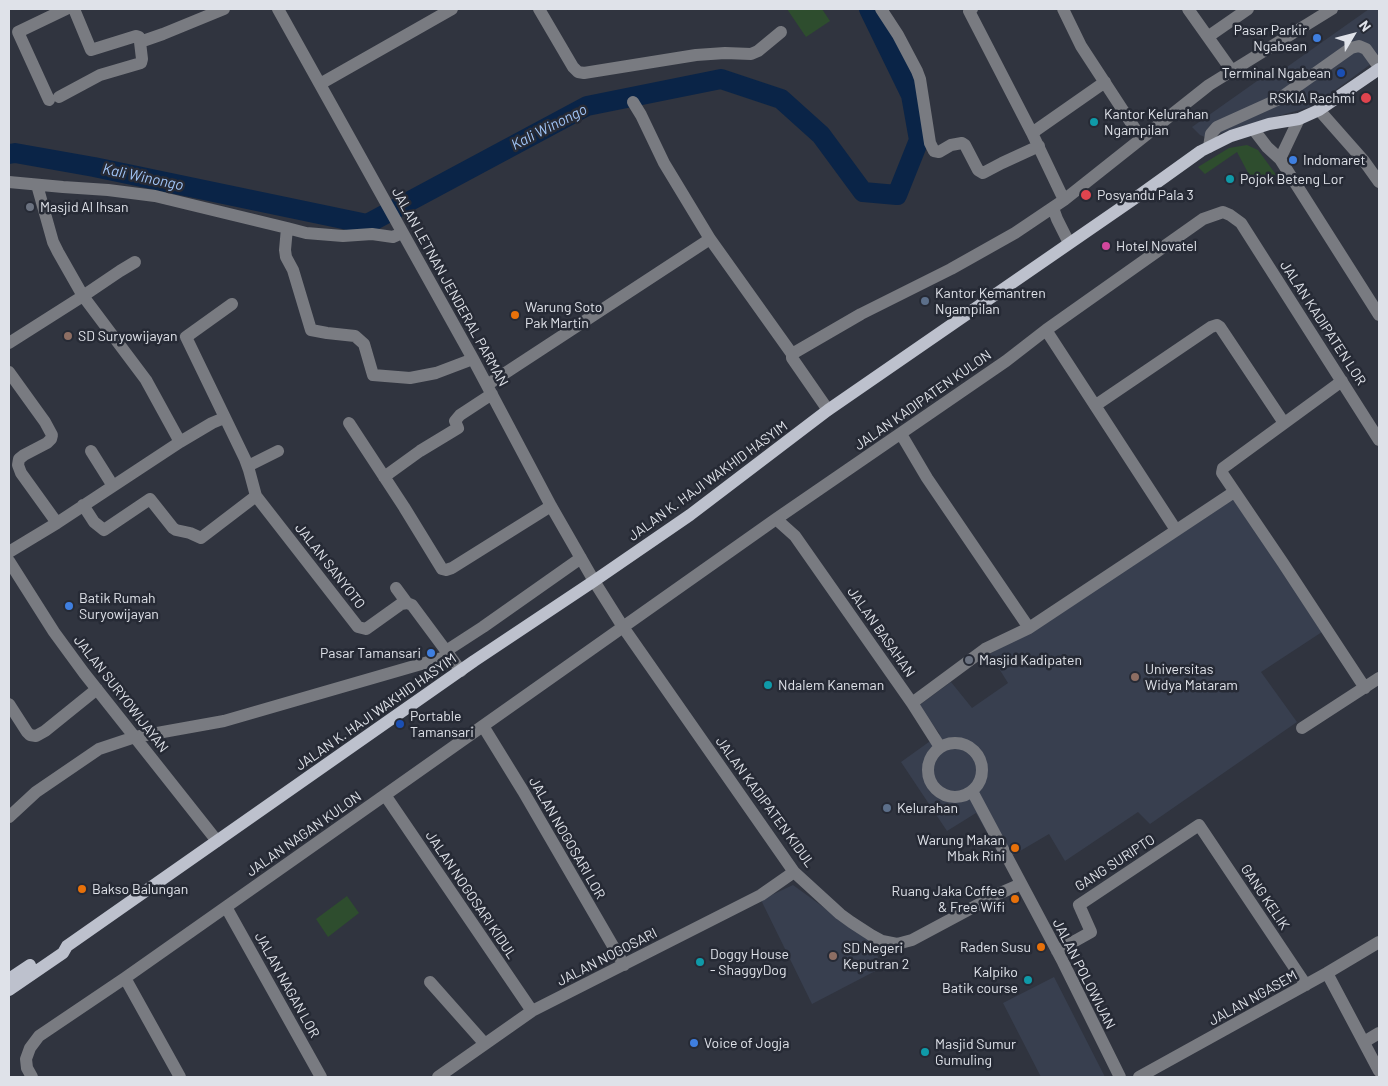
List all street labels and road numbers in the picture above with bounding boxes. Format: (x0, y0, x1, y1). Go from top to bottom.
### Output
street label: JALAN LETNAN JENDERAL PARMAN (388, 185, 512, 389)
street label: JALAN KADIPATEN LOR (1276, 258, 1370, 388)
street label: JALAN KADIPATEN KULON (851, 346, 995, 454)
street label: JALAN K. HAJI WAKHID HASYIM (625, 418, 791, 544)
street label: JALAN SANYOTO (291, 520, 369, 612)
street label: JALAN BASAHAN (844, 584, 918, 680)
street label: JALAN SURYOWIJAYAN (70, 632, 172, 756)
street label: JALAN K. HAJI WAKHID HASYIM (292, 650, 460, 774)
street label: JALAN KADIPATEN KIDUL (712, 733, 818, 871)
street label: JALAN NOGOSARI LOR (525, 774, 609, 902)
street label: JALAN NAGAN KULON (243, 788, 365, 880)
street label: JALAN NOGOSARI KIDUL (422, 828, 520, 962)
street label: GANG SURIPTO (1072, 831, 1158, 895)
street label: GANG KELIK (1237, 861, 1293, 933)
street label: JALAN POLOWIJAN (1049, 916, 1119, 1032)
street label: JALAN NOGOSARI (554, 925, 660, 989)
street label: JALAN NAGAN LOR (251, 929, 323, 1041)
street label: JALAN NGASEM (1206, 967, 1300, 1029)

